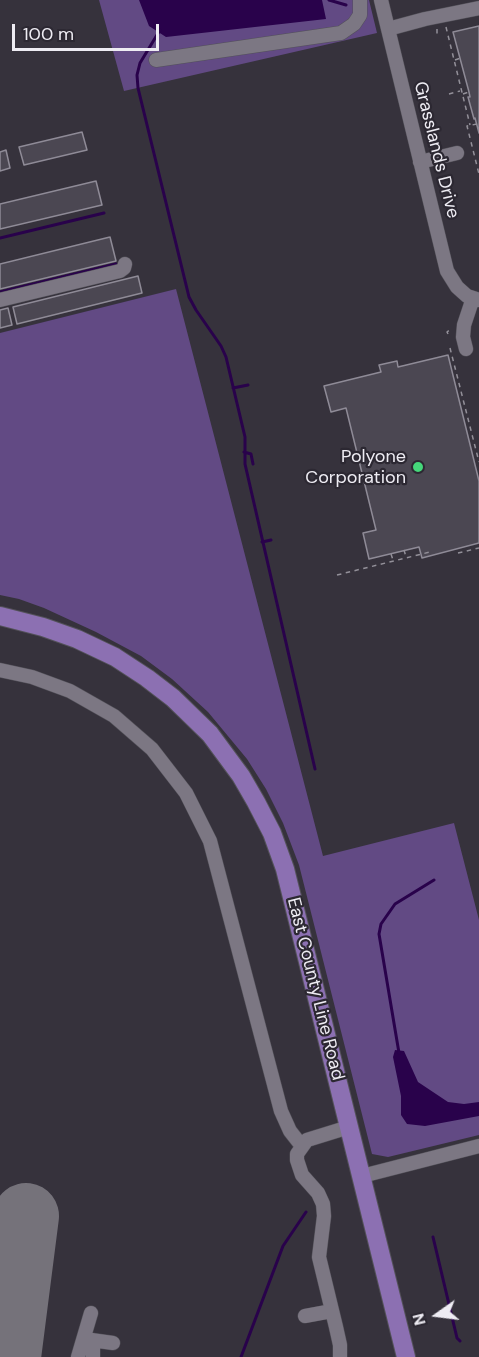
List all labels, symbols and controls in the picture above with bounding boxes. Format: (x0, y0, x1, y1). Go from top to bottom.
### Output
scale bar (15, 12, 162, 50)
text: 100 m (23, 22, 74, 46)
street label: Grasslands Drive (409, 79, 463, 221)
place label: Polyone Corporation (305, 446, 406, 488)
marker: Polyone Corporation (411, 460, 425, 474)
street label: East County Line Road (282, 895, 348, 1083)
north arrow (407, 1285, 467, 1345)
text: N (407, 1311, 431, 1328)

